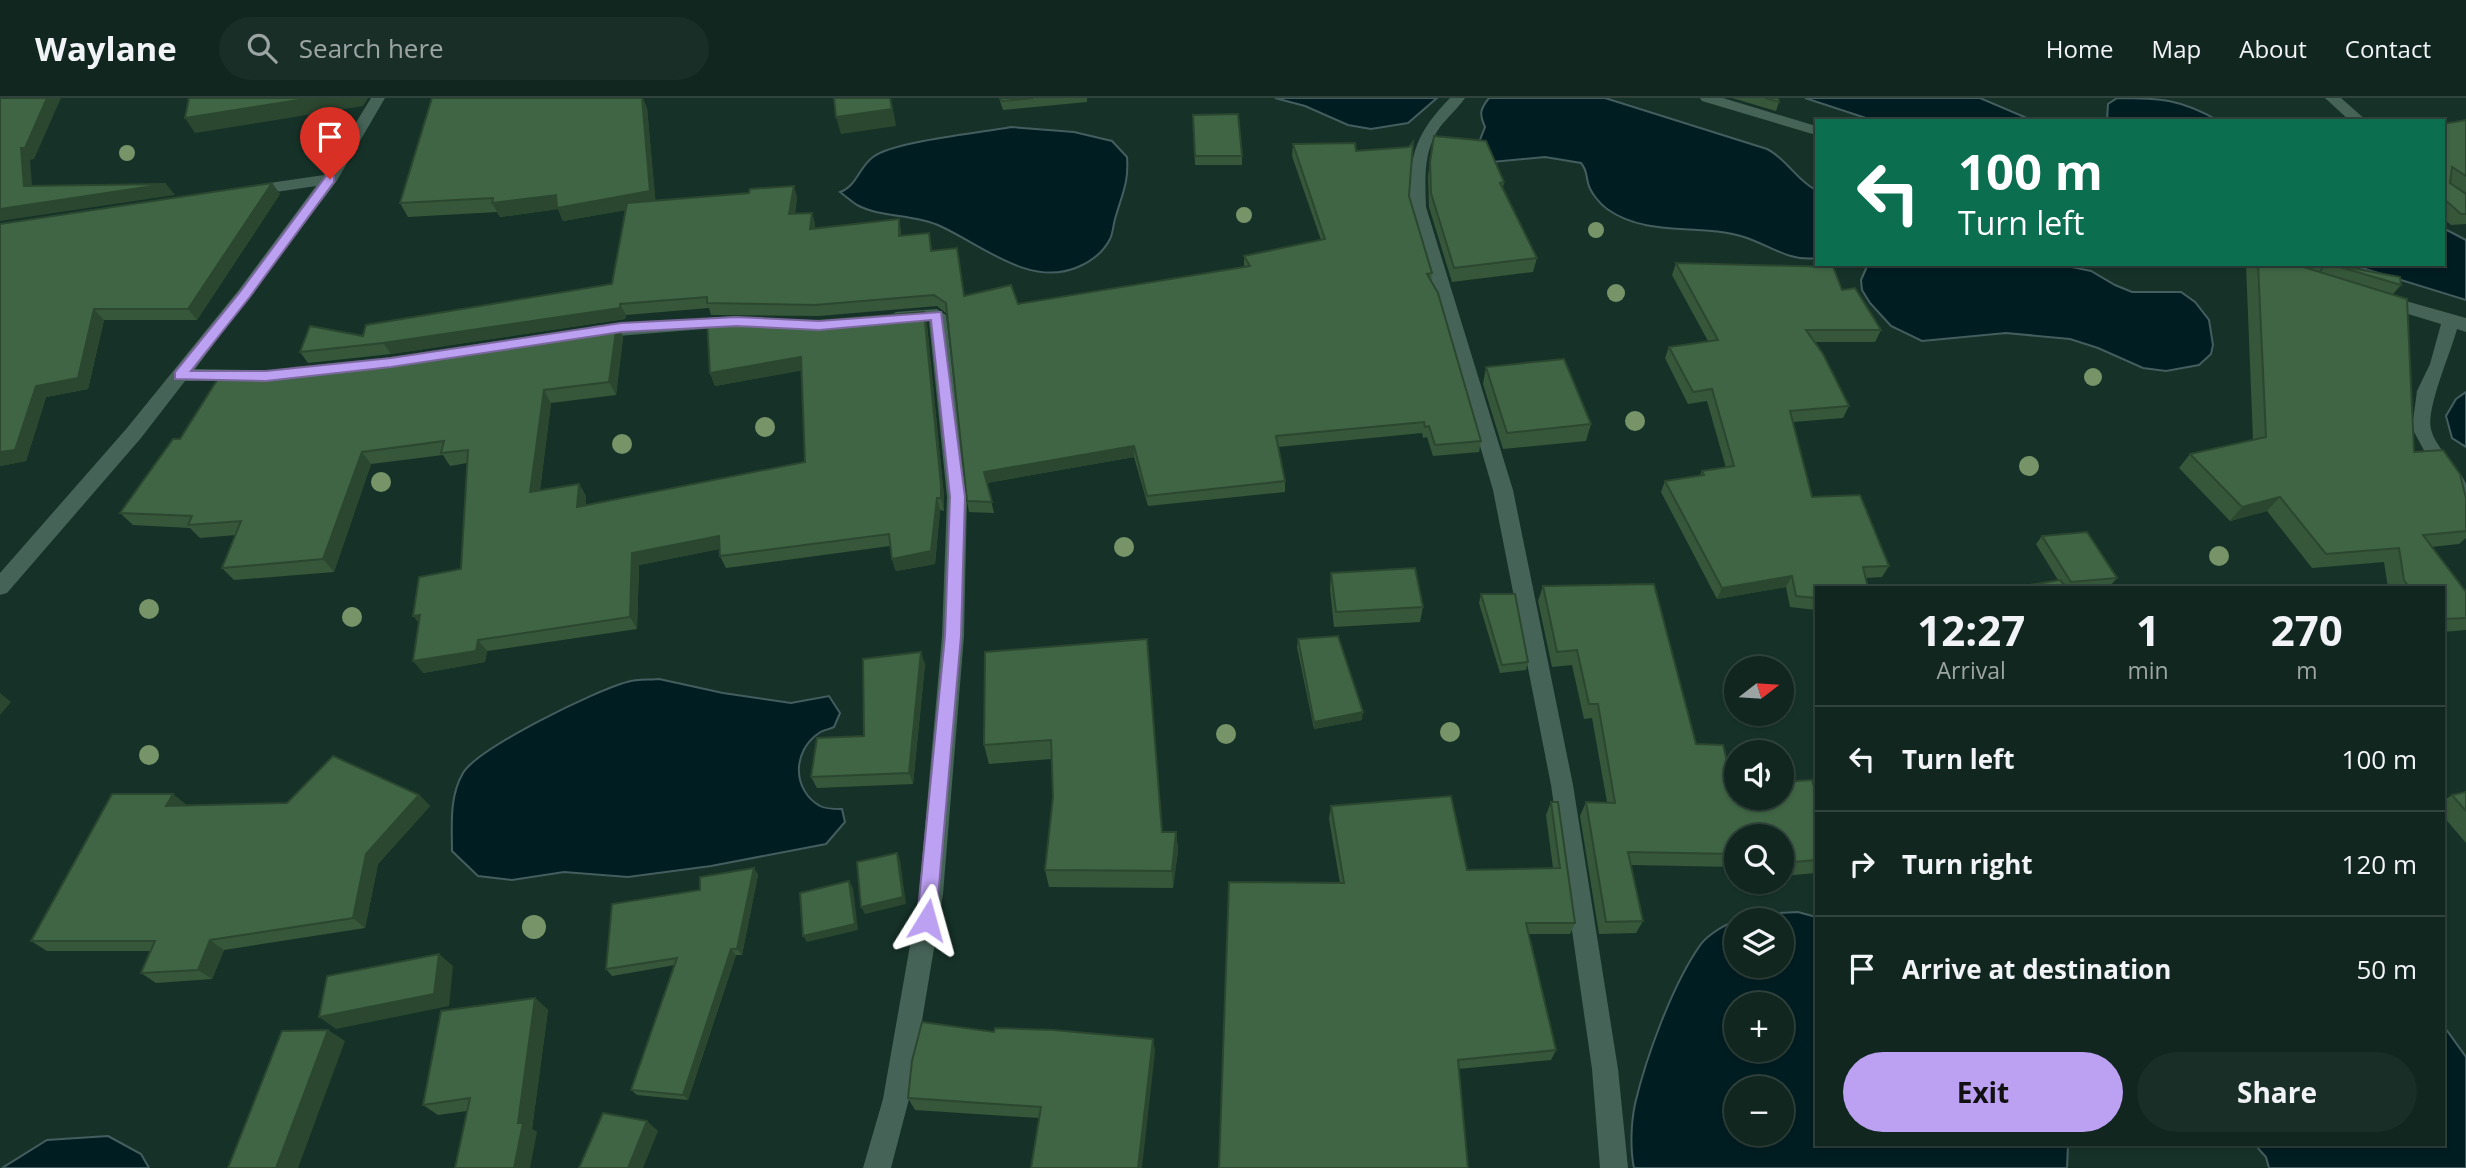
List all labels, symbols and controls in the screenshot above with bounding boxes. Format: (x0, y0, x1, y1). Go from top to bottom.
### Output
search box (219, 17, 709, 80)
text: Waylane (35, 26, 177, 71)
icon: search (243, 29, 281, 67)
text: Search here (299, 30, 444, 66)
text: Home (2046, 32, 2114, 65)
text: Map (2152, 32, 2201, 65)
text: About (2239, 32, 2307, 65)
text: Contact (2345, 32, 2431, 65)
pin (300, 107, 360, 179)
icon: arrive (311, 118, 349, 156)
text: 100 m (1958, 138, 2103, 204)
icon: left (1843, 147, 1934, 238)
text: Turn left (1958, 201, 2084, 244)
text: 12:27 (1917, 601, 2025, 658)
text: 1 (2136, 601, 2160, 658)
text: 270 (2271, 601, 2343, 658)
text: Arrival (1937, 654, 2006, 686)
text: min (2127, 654, 2169, 686)
text: m (2296, 654, 2317, 686)
north arrow (1724, 656, 1794, 726)
map controls (1724, 656, 1794, 1146)
button: sound (1724, 740, 1794, 810)
icon: left (1843, 740, 1881, 778)
text: Turn left (1902, 741, 2014, 777)
text: 100 m (2342, 741, 2417, 777)
button: search (1724, 824, 1794, 894)
icon: right (1843, 845, 1881, 883)
text: Turn right (1902, 846, 2033, 882)
text: 120 m (2342, 846, 2417, 882)
position arrow (890, 883, 964, 957)
button: layers (1724, 908, 1794, 978)
icon: arrive (1843, 950, 1881, 988)
text: Arrive at destination (1902, 951, 2171, 987)
text: 50 m (2356, 951, 2417, 987)
button: + (1724, 992, 1794, 1062)
button: Exit (1843, 1052, 2123, 1132)
button: Share (2137, 1052, 2417, 1132)
button: − (1724, 1076, 1794, 1146)

